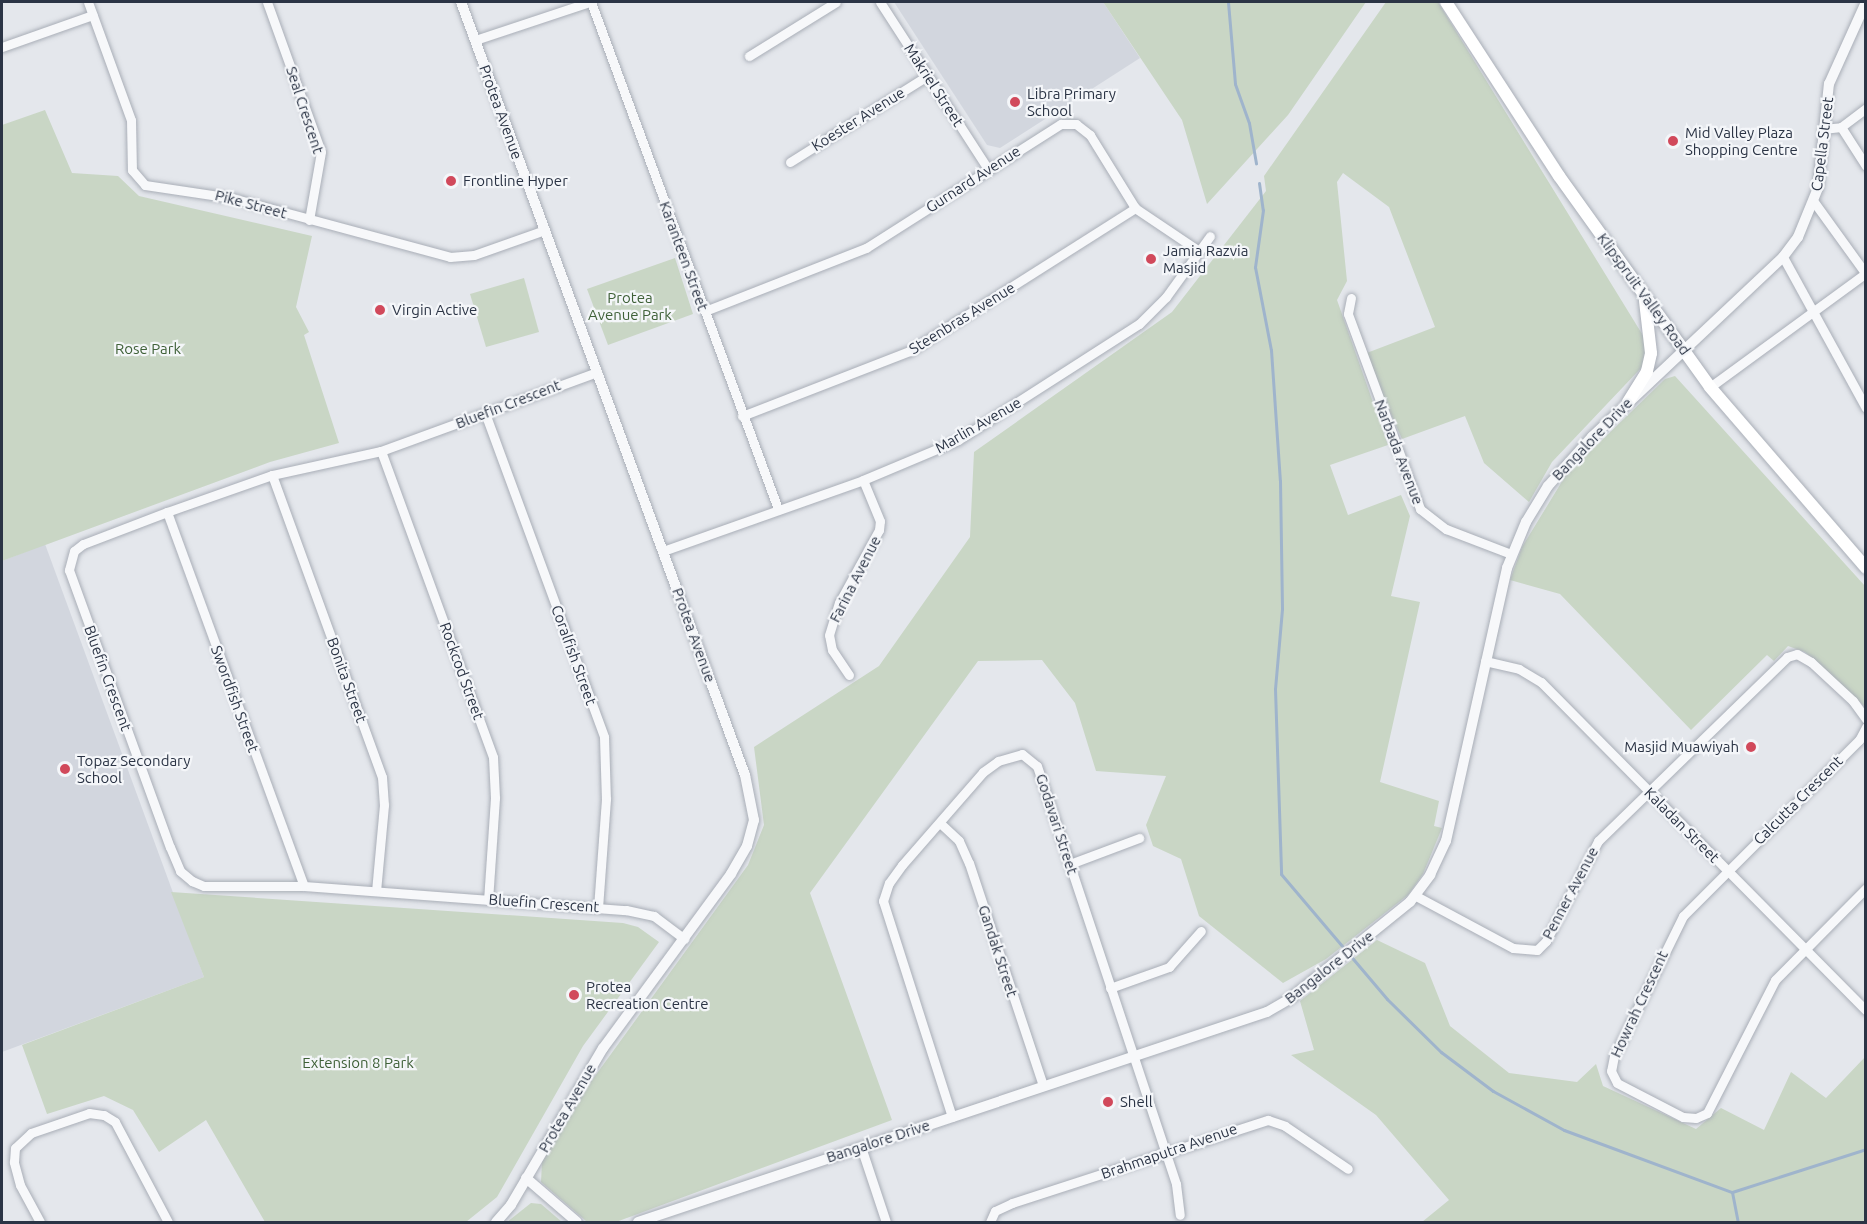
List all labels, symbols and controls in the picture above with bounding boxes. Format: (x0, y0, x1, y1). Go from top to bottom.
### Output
street label: Makriel Street (901, 40, 967, 130)
street label: Protea Avenue (476, 62, 526, 162)
street label: Seal Crescent (282, 64, 328, 156)
street label: Koester Avenue (808, 83, 908, 155)
place label: Libra Primary School (1027, 84, 1116, 119)
marker: Libra Primary School (1008, 95, 1022, 109)
street label: Capella Street (1807, 96, 1837, 192)
place label: Mid Valley Plaza Shopping Centre (1685, 123, 1798, 158)
marker: Mid Valley Plaza Shopping Centre (1666, 134, 1680, 148)
street label: Gurnard Avenue (922, 142, 1024, 216)
place label: Frontline Hyper (463, 172, 568, 190)
marker: Frontline Hyper (444, 174, 458, 188)
street label: Pike Street (213, 186, 289, 222)
street label: Karanteen Street (656, 199, 712, 313)
street label: Klipspruit Valley Road (1594, 230, 1694, 358)
place label: Jamia Razvia Masjid (1163, 241, 1248, 276)
marker: Jamia Razvia Masjid (1144, 252, 1158, 266)
street label: Steenbras Avenue (906, 278, 1018, 358)
park label: Protea Avenue Park (588, 288, 672, 323)
place label: Virgin Active (392, 301, 477, 319)
marker: Virgin Active (373, 303, 387, 317)
park label: Rose Park (115, 340, 181, 358)
street label: Bluefin Crescent (453, 376, 563, 432)
street label: Marlin Avenue (932, 393, 1024, 457)
street label: Bangalore Drive (1548, 394, 1636, 484)
street label: Narbada Avenue (1371, 397, 1427, 507)
street label: Farina Avenue (826, 533, 884, 625)
street label: Protea Avenue (669, 585, 719, 685)
street label: Coralfish Street (548, 603, 600, 707)
street label: Rockcod Street (436, 620, 488, 722)
street label: Bluefin Crescent (81, 623, 135, 733)
street label: Bonita Street (323, 635, 371, 725)
street label: Swordfish Street (207, 643, 263, 755)
place label: Masjid Muawiyah (1624, 738, 1739, 756)
marker: Masjid Muawiyah (1744, 740, 1758, 754)
place label: Topaz Secondary School (77, 751, 190, 786)
street label: Calcutta Crescent (1750, 752, 1846, 848)
marker: Topaz Secondary School (58, 762, 72, 776)
street label: Godavari Street (1032, 771, 1082, 877)
street label: Kaladan Street (1641, 784, 1723, 866)
street label: Penner Avenue (1538, 844, 1602, 942)
street label: Bluefin Crescent (488, 890, 600, 916)
street label: Gandak Street (975, 903, 1021, 999)
street label: Bangalore Drive (1281, 927, 1377, 1007)
street label: Howrah Crescent (1606, 948, 1672, 1060)
place label: Protea Recreation Centre (586, 977, 708, 1012)
marker: Protea Recreation Centre (567, 988, 581, 1002)
park label: Extension 8 Park (302, 1054, 414, 1072)
street label: Protea Avenue (534, 1061, 600, 1155)
place label: Shell (1120, 1093, 1153, 1111)
marker: Shell (1101, 1095, 1115, 1109)
street label: Bangalore Drive (824, 1116, 932, 1166)
street label: Brahmaputra Avenue (1099, 1119, 1239, 1183)

